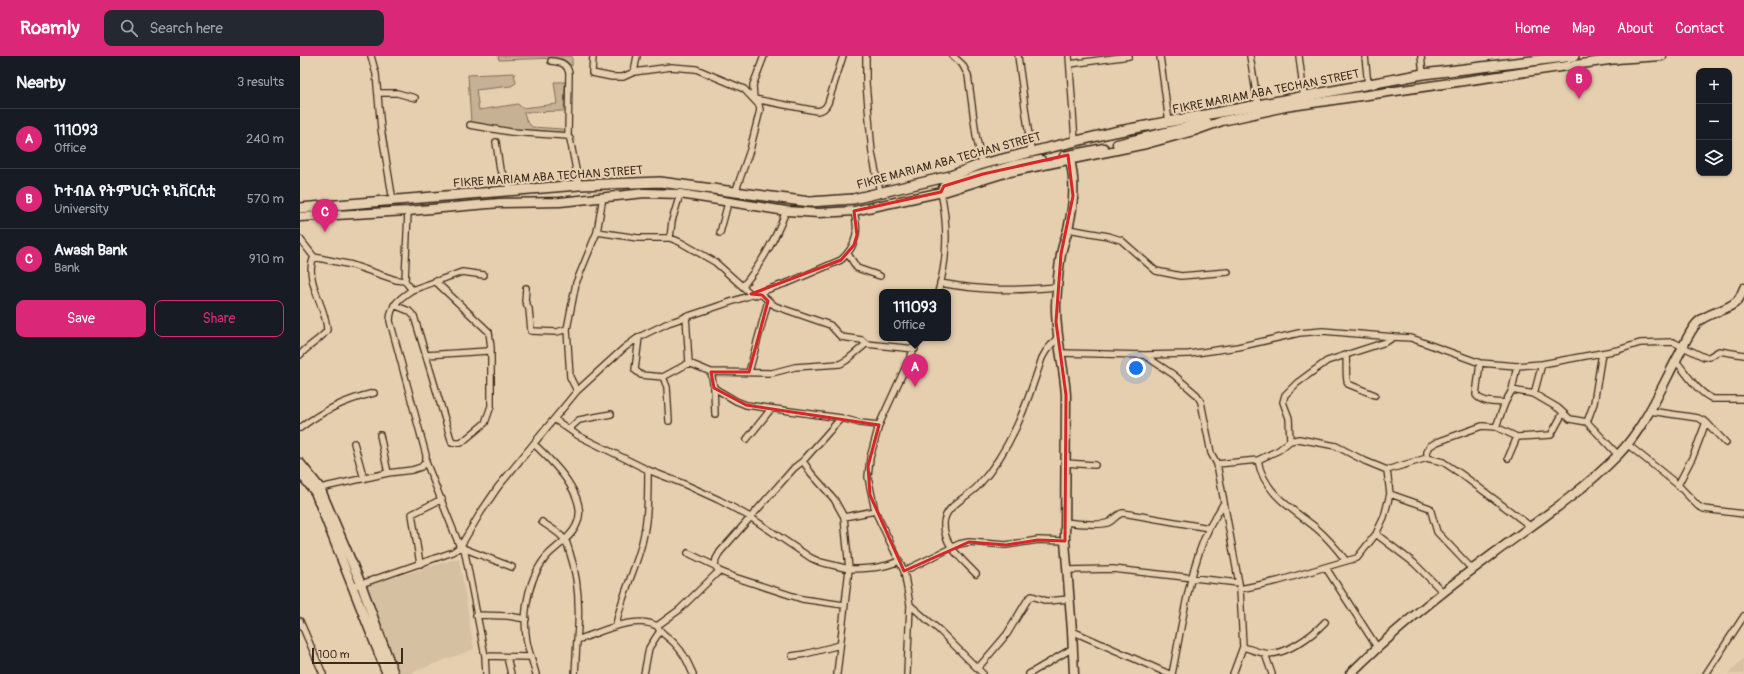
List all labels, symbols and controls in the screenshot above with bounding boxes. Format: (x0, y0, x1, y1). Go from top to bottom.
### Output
search box (104, 10, 384, 46)
text: Roamly (20, 16, 80, 40)
icon: search (118, 17, 140, 39)
text: Search here (150, 19, 223, 38)
text: Home (1515, 20, 1550, 37)
text: Map (1572, 20, 1595, 37)
text: About (1617, 20, 1653, 37)
text: Contact (1675, 20, 1724, 37)
street label: FIKRE MARIAM ABA TECHAN STREET (1171, 66, 1361, 118)
pin: B (1566, 66, 1592, 99)
map controls (1696, 68, 1732, 176)
button: + (1696, 68, 1732, 104)
text: Nearby (16, 72, 65, 93)
text: 3 results (237, 74, 284, 90)
button: − (1696, 104, 1732, 140)
text: 111093 (54, 121, 98, 140)
street label: FIKRE MARIAM ABA TECHAN STREET (855, 129, 1043, 193)
text: A (25, 131, 33, 147)
text: 240 m (246, 131, 284, 147)
text: Office (54, 140, 86, 156)
button: layers (1696, 140, 1732, 176)
street label: FIKRE MARIAM ABA TECHAN STREET (453, 163, 644, 191)
text: ኮተብል የትምህርት ዩኒቨርሲቲ (54, 182, 216, 201)
text: B (25, 191, 33, 207)
text: 570 m (247, 191, 284, 207)
pin: C (312, 199, 338, 232)
text: University (54, 201, 108, 217)
text: Awash Bank (54, 241, 127, 260)
text: C (25, 251, 33, 267)
text: 910 m (249, 251, 284, 267)
text: Bank (54, 260, 80, 276)
popup (879, 289, 951, 341)
text: 111093 (893, 298, 937, 317)
button: Save (16, 300, 146, 337)
button: Share (154, 300, 284, 337)
text: Office (893, 317, 925, 333)
pin: A (902, 354, 928, 387)
your location (1126, 358, 1146, 378)
scale bar (312, 646, 403, 665)
text: 100 m (318, 648, 349, 661)

